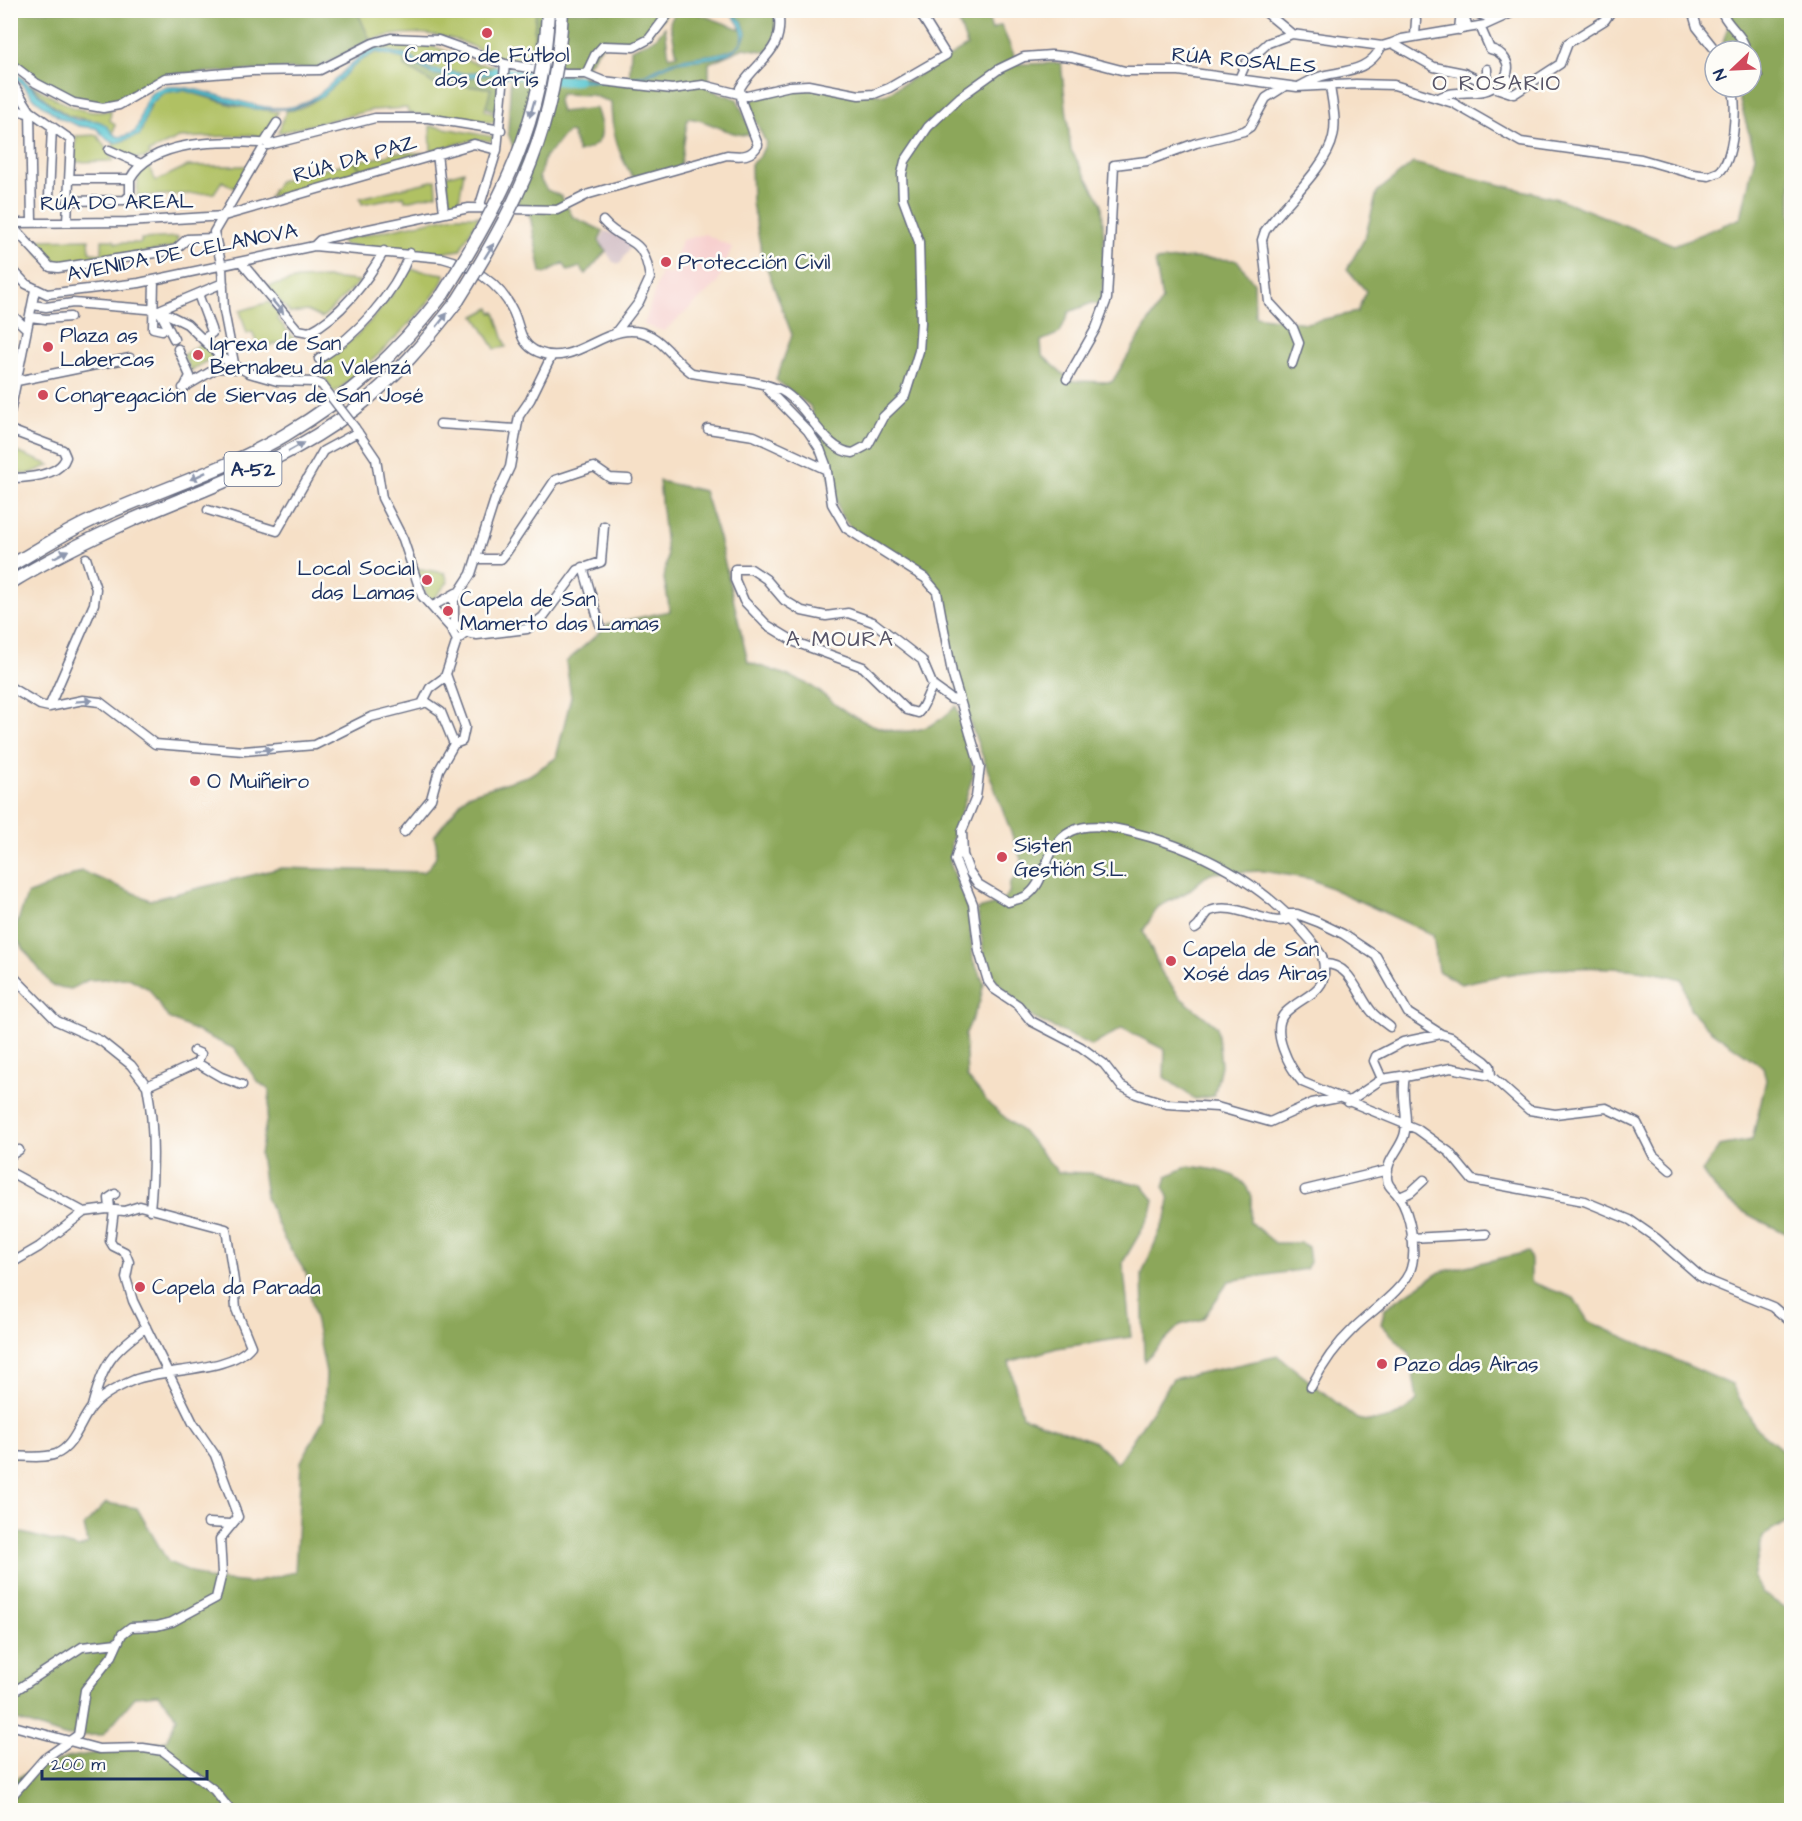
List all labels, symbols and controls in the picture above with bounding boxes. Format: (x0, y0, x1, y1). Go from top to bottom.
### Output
marker: Campo de Fútbol dos Carrís (480, 26, 494, 40)
north arrow (1703, 39, 1763, 99)
street label: RÚA ROSALES (1170, 40, 1317, 81)
place label: Campo de Fútbol dos Carrís (405, 41, 569, 94)
text: N (1708, 66, 1732, 83)
district label: O ROSARIO (1432, 68, 1562, 99)
one-way arrow (527, 100, 537, 119)
street label: RÚA DA PAZ (290, 127, 420, 190)
street label: RÚA DO AREAL (40, 187, 194, 218)
street label: AVENIDA DE CELANOVA (64, 216, 300, 289)
one-way arrow (484, 243, 495, 259)
place label: Protección Civil (678, 248, 831, 277)
marker: Protección Civil (659, 255, 673, 269)
one-way arrow (271, 299, 284, 314)
one-way arrow (436, 313, 448, 328)
place label: Plaza as Labercas (60, 321, 154, 374)
place label: Igrexa de San Bernabeu da Valenzá (210, 329, 412, 382)
marker: Plaza as Labercas (41, 340, 55, 354)
marker: Igrexa de San Bernabeu da Valenzá (191, 348, 205, 362)
place label: Congregación de Siervas de San José (55, 381, 424, 412)
marker: Congregación de Siervas de San José (36, 388, 50, 402)
one-way arrow (288, 442, 305, 452)
road number: A-52 (224, 452, 282, 486)
one-way arrow (188, 471, 206, 481)
one-way arrow (53, 549, 70, 559)
place label: Local Social das Lamas (297, 554, 415, 607)
marker: Local Social das Lamas (420, 573, 434, 587)
place label: Capela de San Mamerto das Lamas (460, 585, 659, 638)
marker: Capela de San Mamerto das Lamas (441, 604, 455, 618)
district label: A MOURA (786, 624, 894, 655)
one-way arrow (75, 697, 94, 706)
one-way arrow (254, 745, 273, 754)
place label: O Muiñeiro (207, 767, 309, 796)
marker: O Muiñeiro (188, 774, 202, 788)
place label: Sisten Gestión S.L. (1014, 831, 1127, 884)
marker: Sisten Gestión S.L. (995, 850, 1009, 864)
place label: Capela de San Xosé das Airas (1183, 935, 1328, 988)
marker: Capela de San Xosé das Airas (1164, 954, 1178, 968)
place label: Capela da Parada (152, 1273, 321, 1303)
marker: Capela da Parada (133, 1280, 147, 1294)
place label: Pazo das Airas (1394, 1350, 1539, 1379)
marker: Pazo das Airas (1375, 1357, 1389, 1371)
scale bar (42, 1743, 207, 1781)
text: 200 m (51, 1752, 105, 1777)

